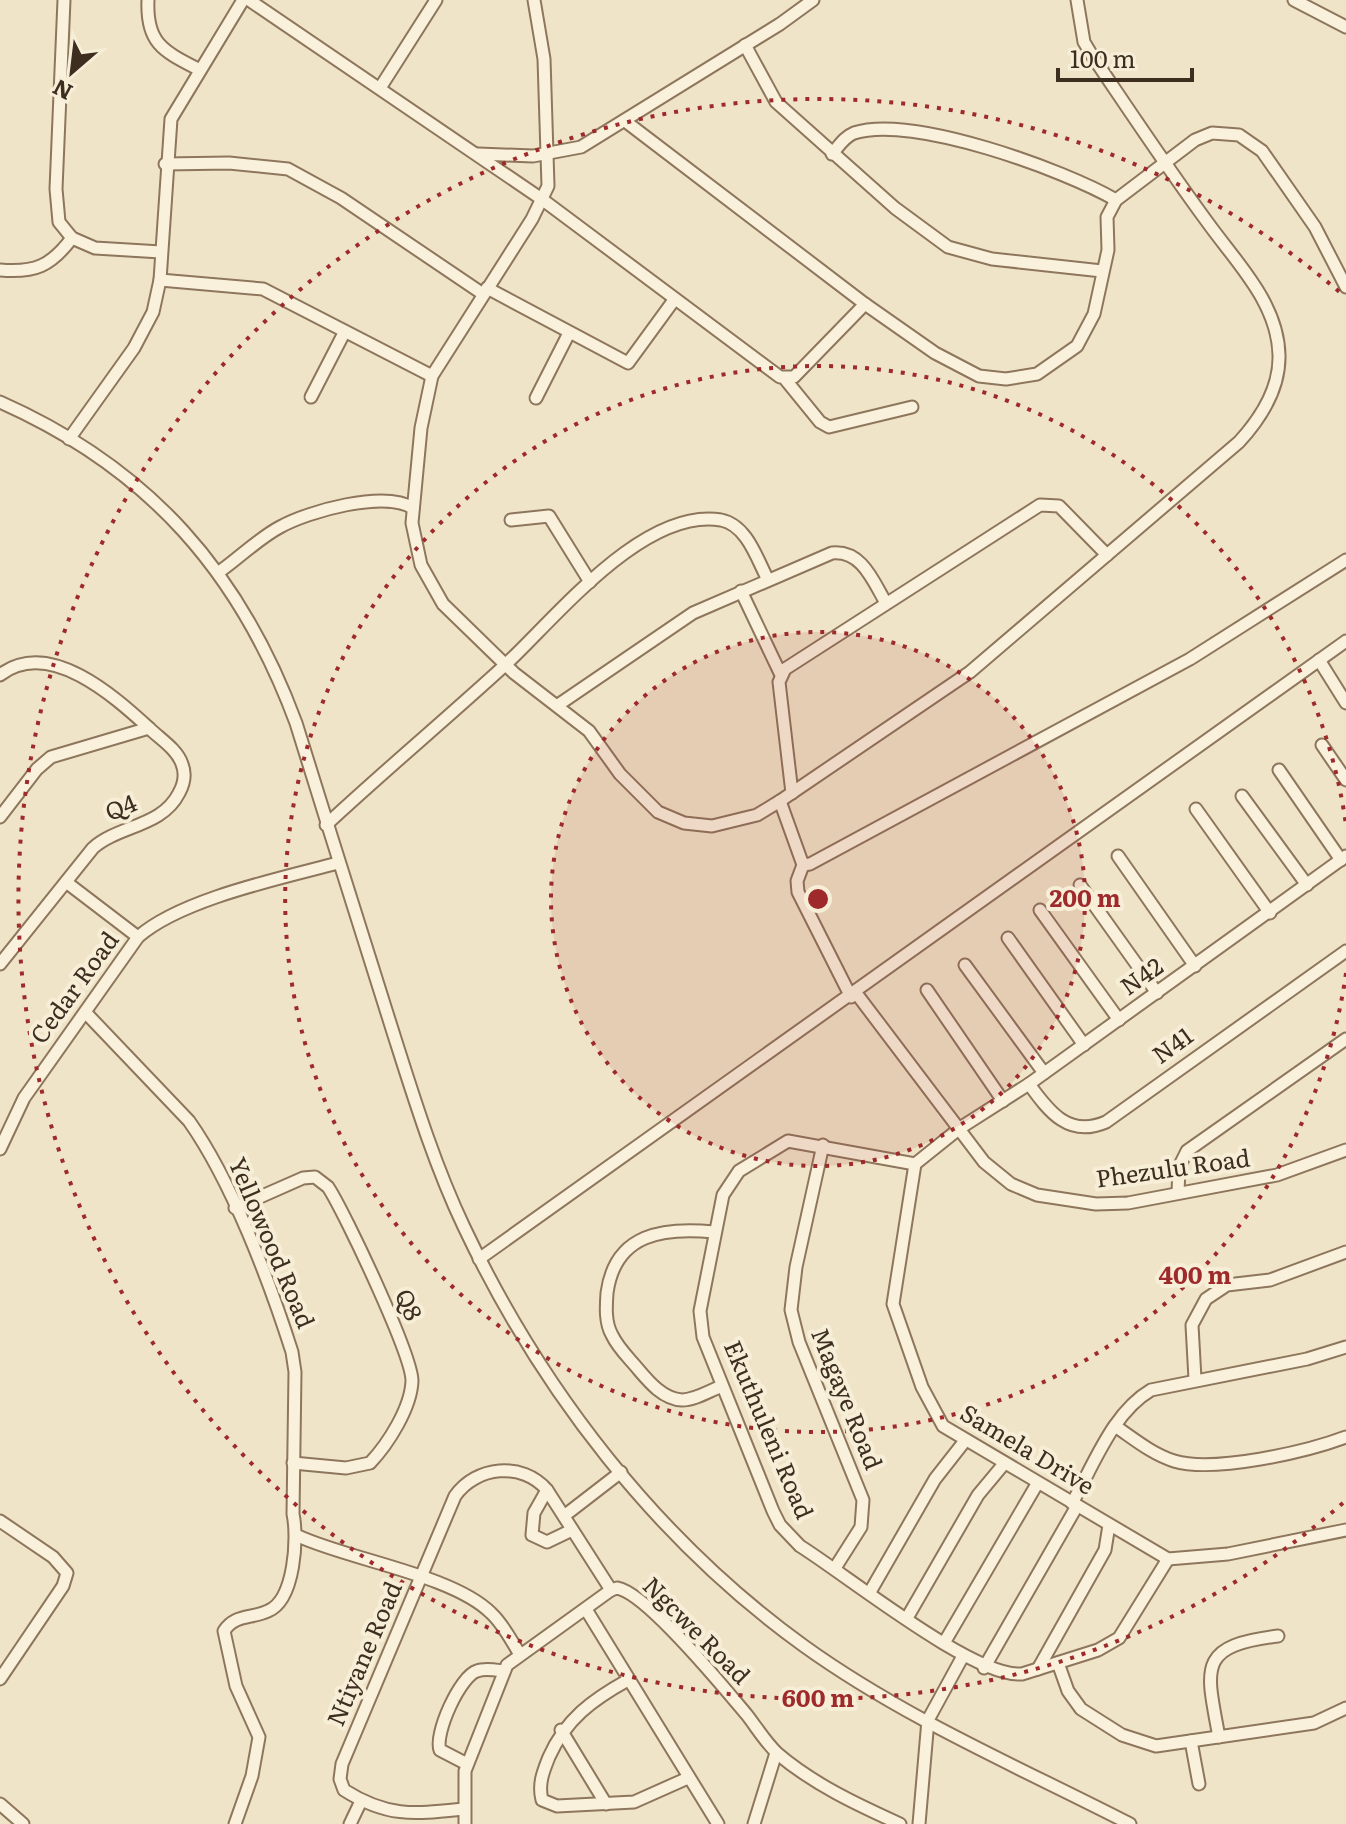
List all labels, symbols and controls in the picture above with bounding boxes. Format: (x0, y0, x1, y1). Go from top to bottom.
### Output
north arrow (32, 32, 112, 112)
scale bar (1058, 32, 1192, 82)
text: 100 m (1070, 40, 1136, 75)
text: N (46, 72, 78, 110)
street label: Q4 (99, 783, 141, 828)
text: 200 m (1049, 879, 1121, 914)
centre of rings (804, 885, 832, 913)
street label: Cedar Road (20, 923, 126, 1050)
street label: N42 (1112, 948, 1169, 1002)
street label: N41 (1144, 1017, 1199, 1071)
street label: Phezulu Road (1093, 1138, 1252, 1195)
street label: Yellowood Road (221, 1151, 325, 1333)
text: 400 m (1159, 1256, 1231, 1291)
street label: Q8 (388, 1282, 433, 1325)
street label: Magaye Road (804, 1322, 893, 1474)
street label: Ekuthuleni Road (717, 1334, 824, 1524)
street label: Samela Drive (955, 1394, 1102, 1502)
street label: Ngcwe Road (636, 1567, 760, 1691)
street label: Ntiyane Road (317, 1575, 409, 1731)
text: 600 m (782, 1679, 854, 1714)

